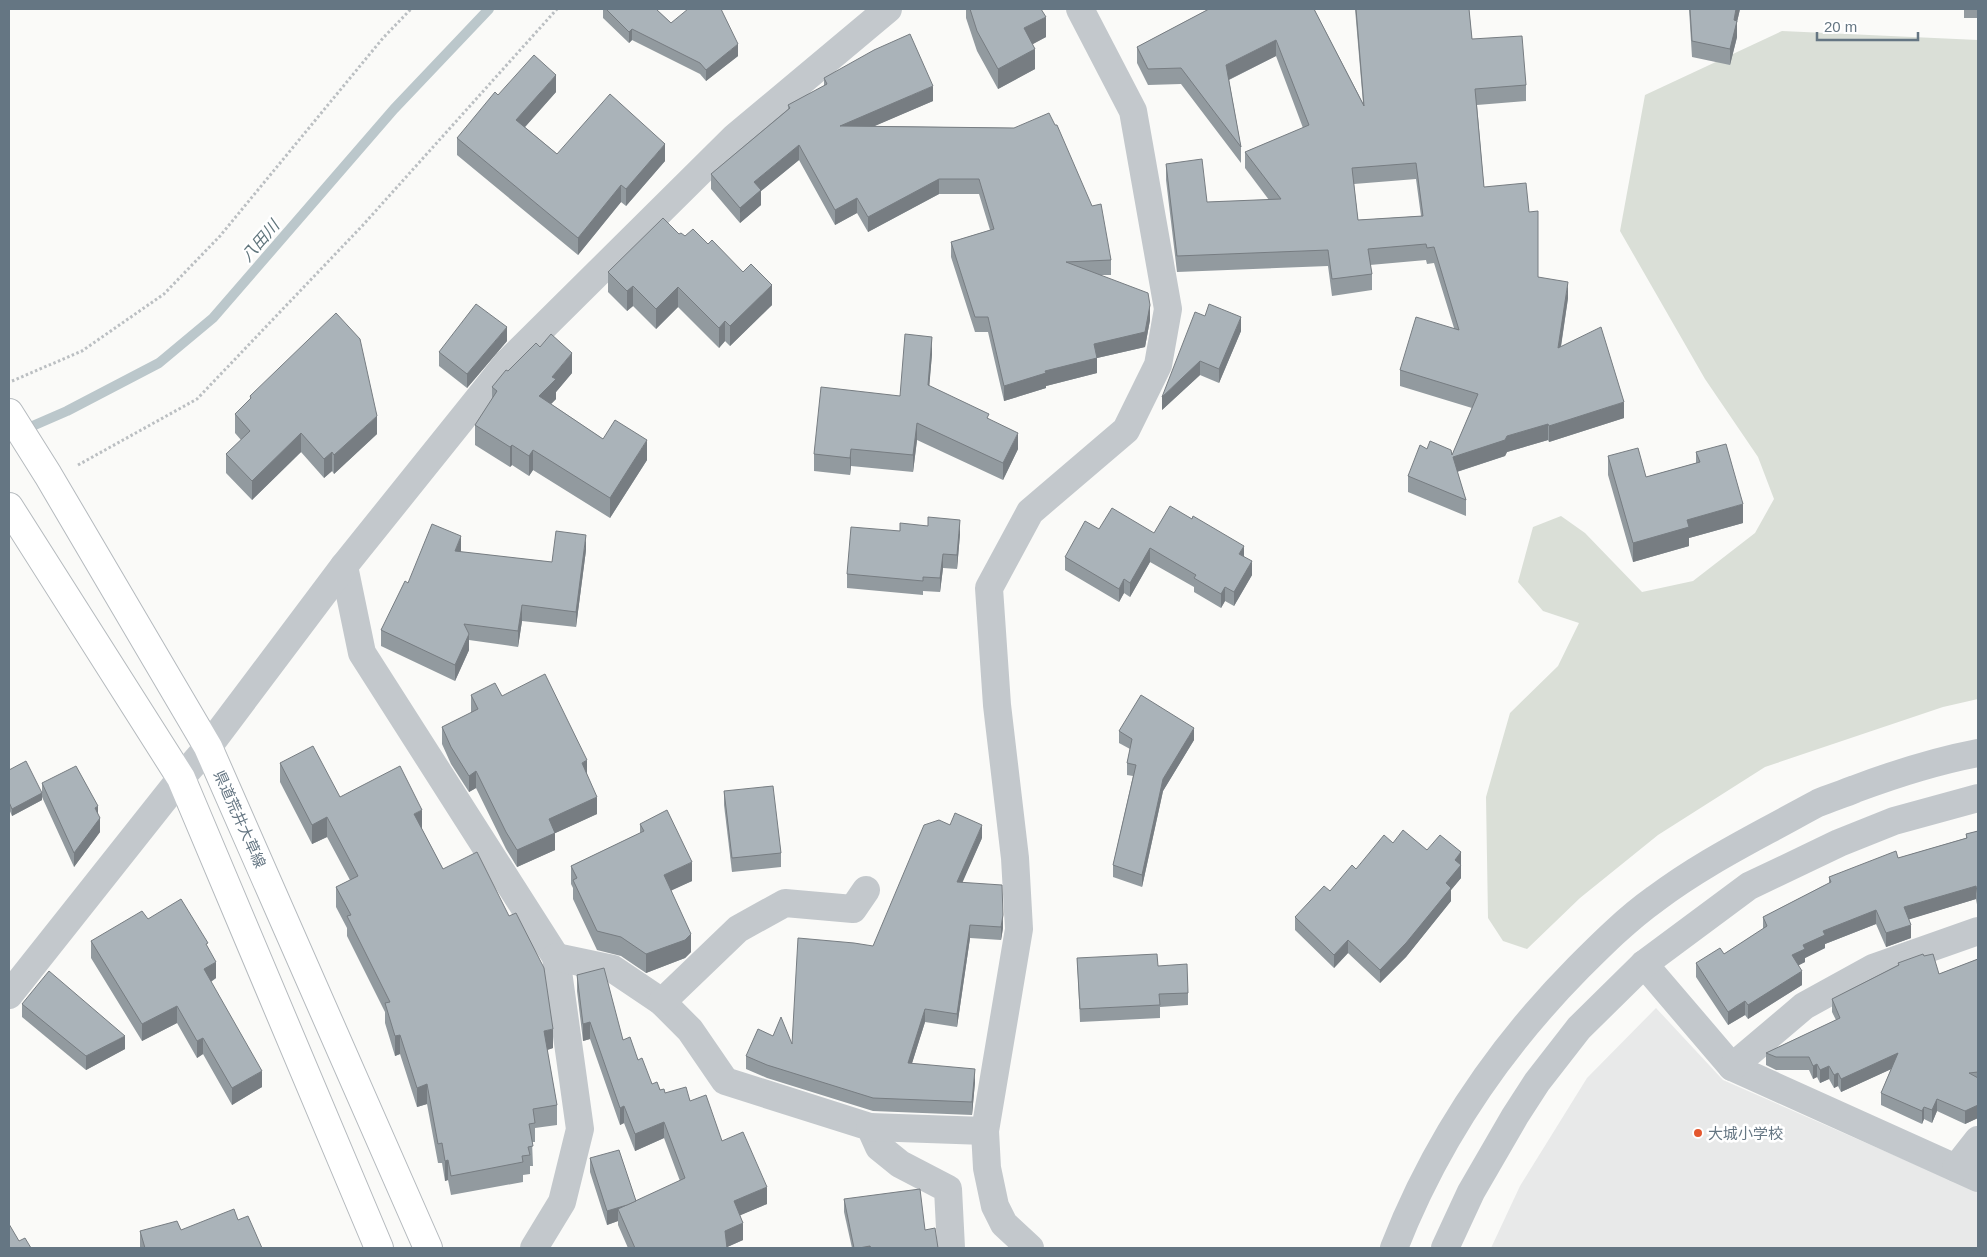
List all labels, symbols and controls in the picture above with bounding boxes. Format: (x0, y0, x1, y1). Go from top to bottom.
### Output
scale bar (1817, 10, 1918, 42)
text: 20 m (1824, 18, 1857, 35)
water label: 八田川 (238, 216, 283, 265)
street label: 県道荒井大草線 (211, 768, 269, 870)
place label: 大城小学校 (1708, 1125, 1783, 1142)
marker: 大城小学校 (1692, 1127, 1704, 1139)

